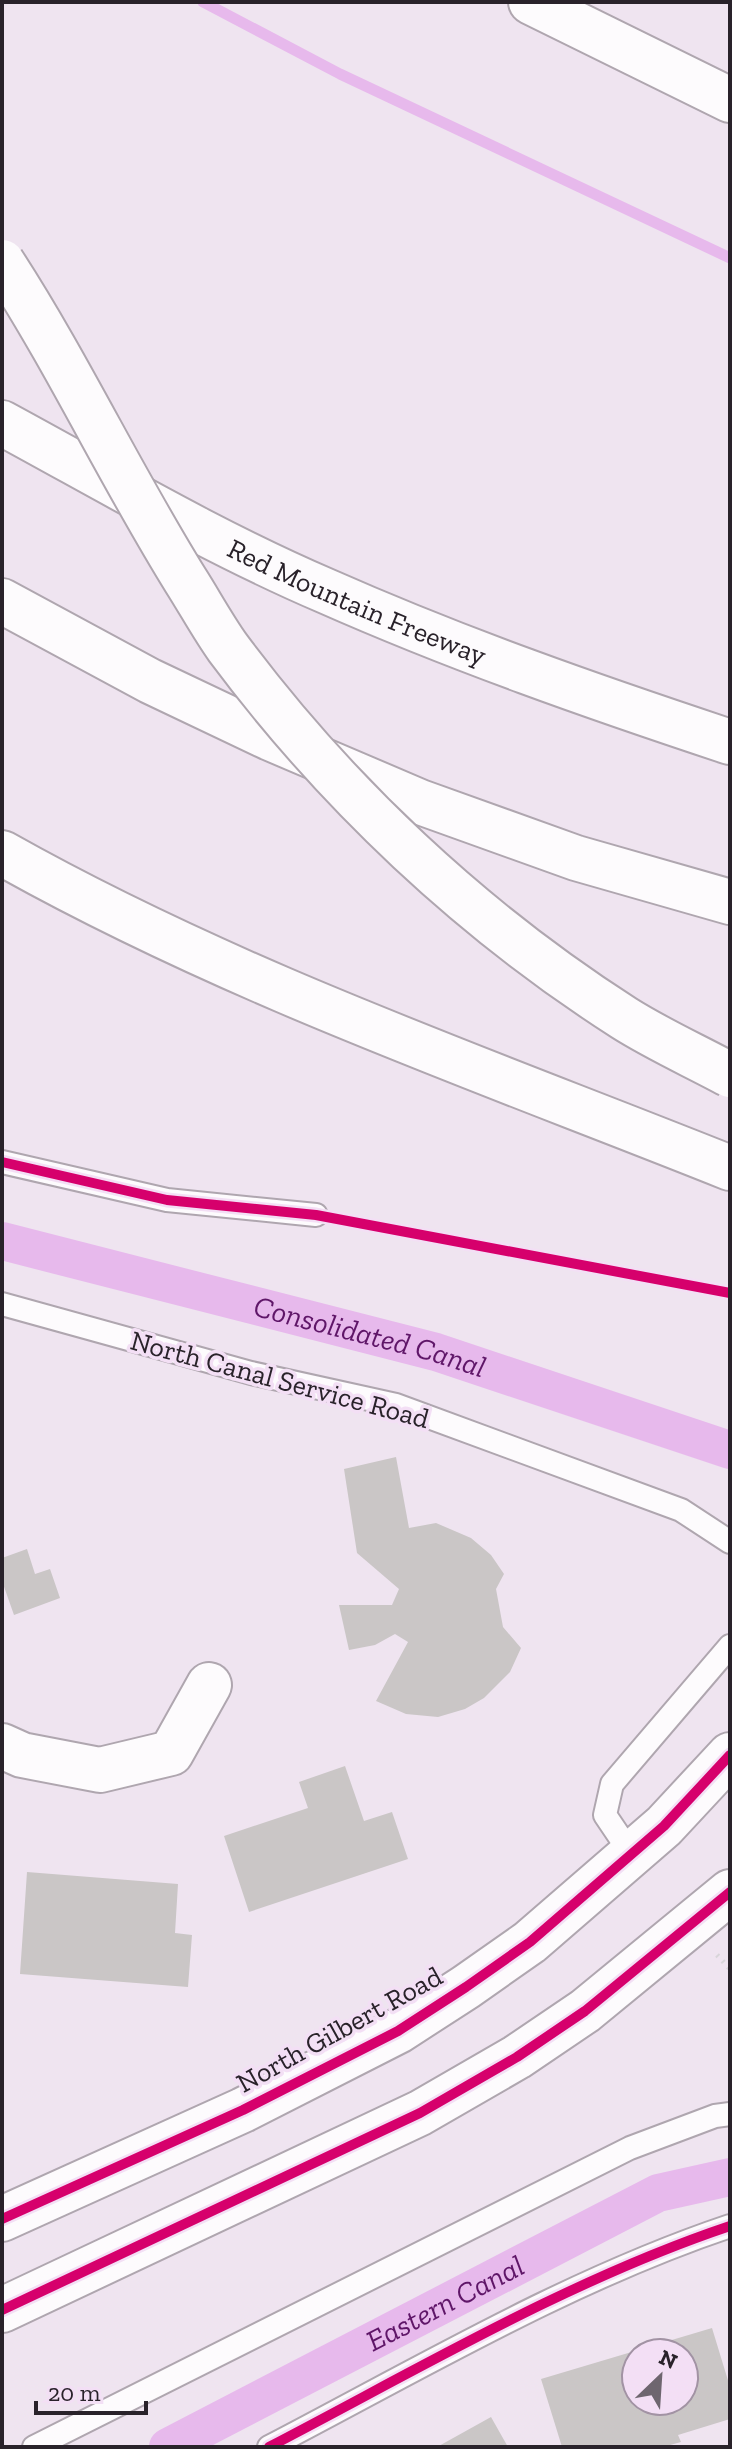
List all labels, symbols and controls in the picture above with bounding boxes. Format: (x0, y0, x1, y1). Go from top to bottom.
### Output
street label: Red Mountain Freeway (222, 532, 492, 672)
water label: Consolidated Canal (250, 1288, 490, 1385)
street label: North Canal Service Road (127, 1324, 433, 1435)
street label: North Gilbert Road (231, 1959, 448, 2100)
water label: Eastern Canal (360, 2248, 530, 2359)
north arrow (620, 2337, 700, 2417)
text: N (655, 2344, 682, 2375)
scale bar (36, 2365, 146, 2415)
text: 20 m (48, 2378, 101, 2407)

